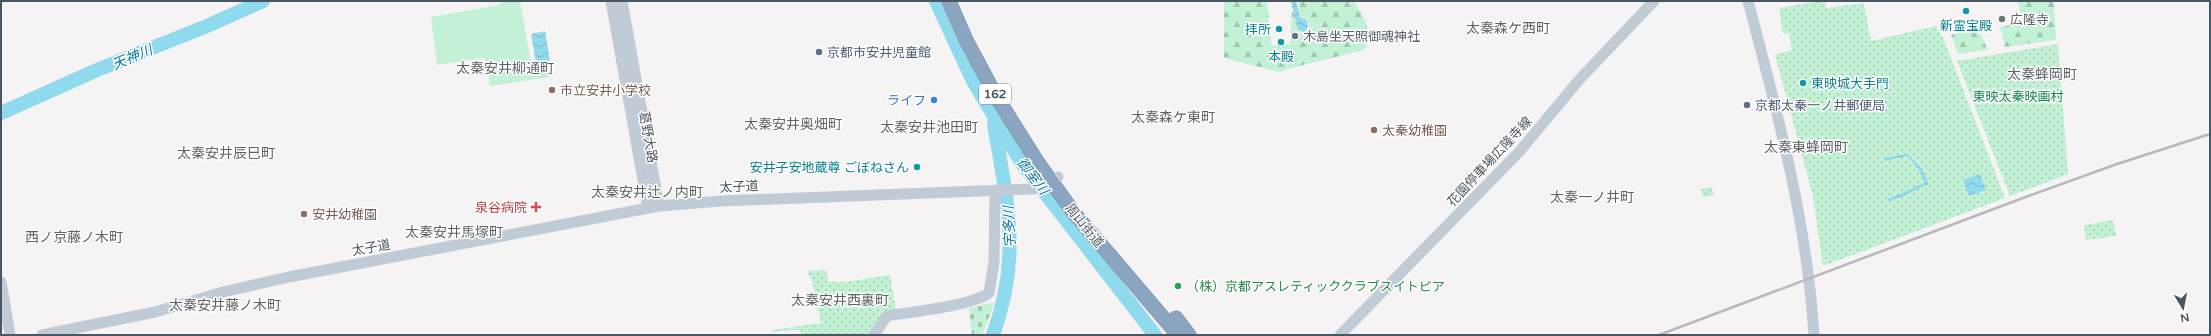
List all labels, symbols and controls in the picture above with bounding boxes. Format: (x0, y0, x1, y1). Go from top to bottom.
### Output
marker: 新霊宝殿 (1961, 6, 1971, 16)
place label: 広隆寺 (2010, 12, 2049, 28)
marker: 広隆寺 (1997, 14, 2007, 24)
place label: 新霊宝殿 (1940, 18, 1992, 34)
district label: 太秦森ケ西町 (1466, 20, 1550, 37)
place label: 拝所 (1245, 22, 1271, 38)
marker: 拝所 (1274, 24, 1284, 34)
place label: 木島坐天照御魂神社 (1303, 29, 1420, 45)
marker: 木島坐天照御魂神社 (1290, 31, 1300, 41)
marker: 本殿 (1276, 37, 1286, 47)
water label: 天神川 (110, 41, 157, 73)
place label: 京都市安井児童館 (827, 45, 931, 61)
marker: 京都市安井児童館 (814, 47, 824, 57)
place label: 本殿 (1268, 49, 1294, 65)
district label: 太秦安井柳通町 (456, 60, 554, 77)
district label: 太秦蜂岡町 (2007, 66, 2077, 83)
place label: 東映城大手門 (1811, 76, 1889, 92)
marker: 東映城大手門 (1798, 78, 1808, 88)
place label: 市立安井小学校 (560, 83, 651, 99)
road number: 162 (979, 84, 1011, 104)
marker: 市立安井小学校 (547, 85, 557, 95)
park label: 東映太秦映画村 (1972, 89, 2064, 105)
place label: ライフ (887, 93, 926, 109)
marker: ライフ (929, 95, 939, 105)
place label: 京都太秦一ノ井郵便局 (1755, 98, 1885, 114)
marker: 京都太秦一ノ井郵便局 (1742, 100, 1752, 110)
district label: 太秦森ケ東町 (1131, 109, 1215, 126)
street label: 葛野大路 (636, 110, 660, 164)
street label: 花園停車場広隆寺線 (1444, 113, 1535, 210)
district label: 太秦安井奥畑町 (744, 116, 842, 133)
district label: 太秦安井池田町 (880, 119, 978, 136)
place label: 太秦幼稚園 (1382, 123, 1447, 139)
marker: 太秦幼稚園 (1369, 125, 1379, 135)
district label: 太秦東蜂岡町 (1764, 139, 1848, 156)
district label: 太秦安井辰巳町 (177, 145, 275, 162)
water label: 御室川 (1013, 154, 1053, 200)
place label: 安井子安地蔵尊 ごぼねさん (750, 160, 909, 176)
marker: 安井子安地蔵尊 ごぼねさん (912, 162, 922, 172)
street label: 太子道 (719, 178, 759, 196)
district label: 太秦安井辻ノ内町 (591, 184, 703, 201)
district label: 太秦一ノ井町 (1550, 189, 1634, 206)
place label: 泉谷病院 (475, 200, 527, 216)
street label: 周山街道 (1062, 200, 1107, 251)
marker: 泉谷病院 (530, 201, 542, 213)
water label: 宇多川 (1000, 204, 1019, 248)
place label: 安井幼稚園 (312, 207, 377, 223)
marker: 安井幼稚園 (299, 209, 309, 219)
district label: 太秦安井馬塚町 (405, 224, 503, 241)
district label: 西ノ京藤ノ木町 (25, 229, 123, 246)
street label: 太子道 (351, 237, 392, 259)
place label: （株）京都アスレティッククラブスイトピア (1186, 279, 1445, 295)
marker: （株）京都アスレティッククラブスイトピア (1173, 281, 1183, 291)
north arrow (2163, 288, 2203, 328)
district label: 太秦安井西裏町 (791, 292, 889, 309)
district label: 太秦安井藤ノ木町 (169, 297, 281, 314)
text: N (2179, 310, 2190, 325)

